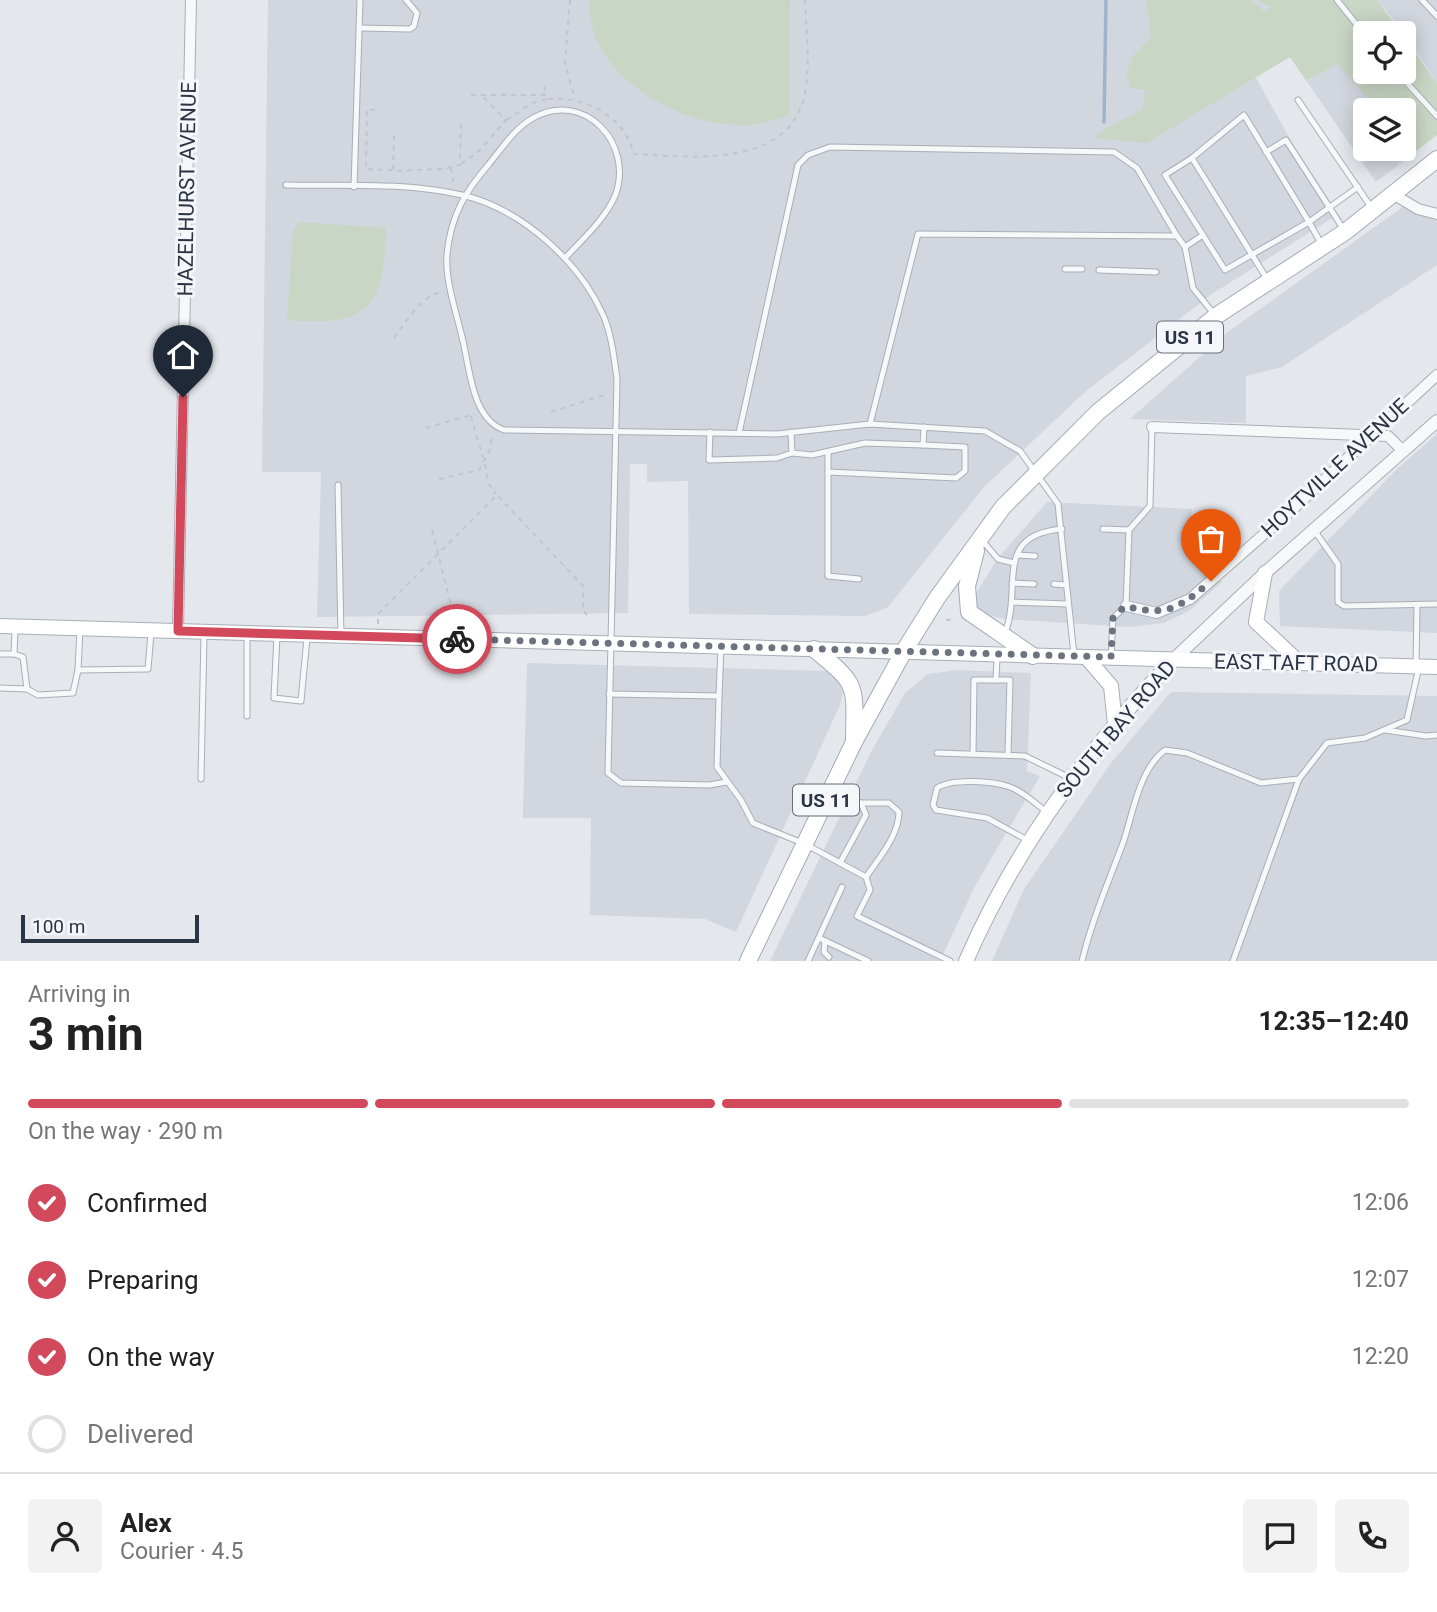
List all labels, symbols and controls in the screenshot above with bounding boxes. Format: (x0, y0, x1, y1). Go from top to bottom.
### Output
map controls (1353, 21, 1416, 161)
button: locate (1353, 21, 1416, 84)
street label: HAZELHURST AVENUE (173, 81, 201, 297)
button: layers (1353, 98, 1416, 161)
road number: US 11 (1157, 322, 1223, 352)
pin (153, 325, 213, 397)
icon: home (164, 336, 202, 374)
street label: HOYTVILLE AVENUE (1257, 394, 1413, 542)
pin (1181, 509, 1241, 581)
icon: bag (1192, 520, 1230, 558)
courier (422, 604, 492, 674)
icon: bike (438, 620, 476, 658)
street label: EAST TAFT ROAD (1214, 650, 1378, 676)
street label: SOUTH BAY ROAD (1052, 656, 1180, 802)
road number: US 11 (793, 785, 859, 816)
scale bar (21, 912, 200, 944)
text: 100 m (32, 915, 85, 938)
text: Arriving in (28, 981, 131, 1008)
text: 12:35–12:40 (1259, 1006, 1409, 1036)
text: 3 min (28, 1007, 144, 1061)
text: On the way · 290 m (28, 1118, 223, 1145)
icon: check (28, 1184, 66, 1222)
text: Confirmed (87, 1188, 208, 1218)
text: 12:06 (1352, 1189, 1409, 1216)
icon: check (28, 1261, 66, 1299)
text: Preparing (87, 1265, 199, 1295)
text: 12:07 (1352, 1266, 1409, 1293)
icon: check (28, 1338, 66, 1376)
text: On the way (87, 1342, 215, 1372)
text: 12:20 (1352, 1343, 1409, 1370)
text: Delivered (87, 1419, 194, 1449)
button: person (28, 1499, 102, 1573)
button: chat (1243, 1499, 1317, 1573)
button: phone (1335, 1499, 1409, 1573)
text: Alex (120, 1508, 172, 1538)
text: Courier · 4.5 (120, 1538, 243, 1565)

